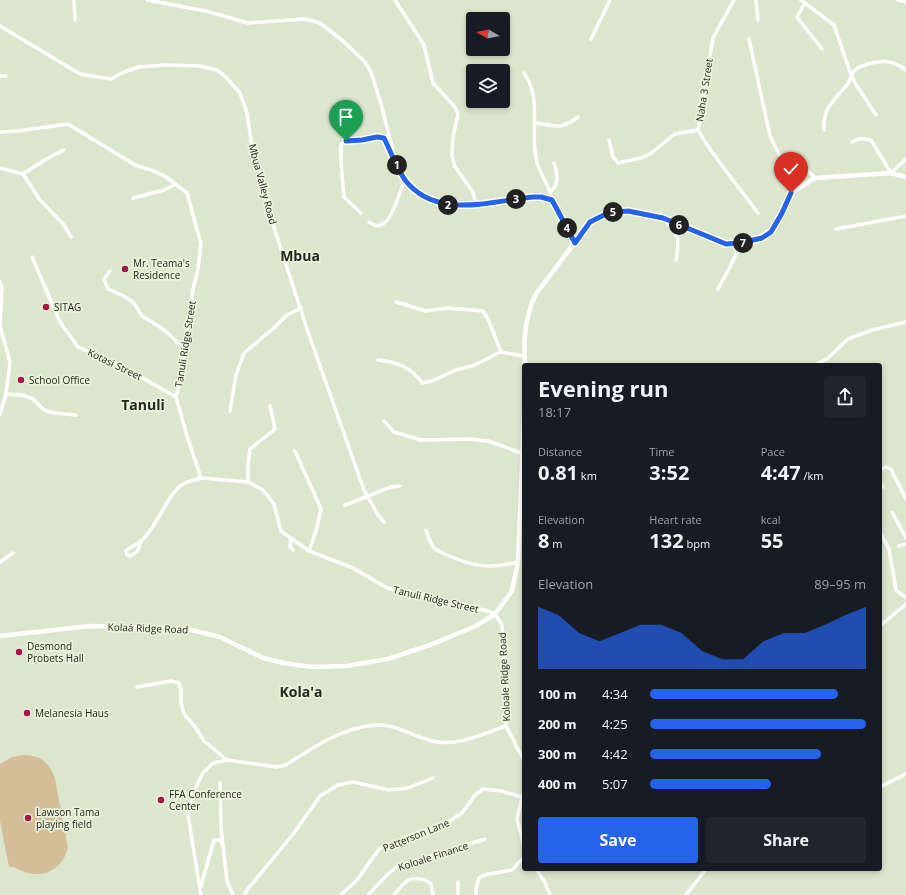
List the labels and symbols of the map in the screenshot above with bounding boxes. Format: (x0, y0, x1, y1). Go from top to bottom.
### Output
north arrow (466, 12, 510, 56)
street label: Naha 3 Street (692, 57, 716, 123)
pin (329, 100, 363, 141)
street label: Mbua Valley Road (245, 142, 281, 226)
pin (774, 152, 808, 193)
pin: 1 (387, 155, 407, 175)
pin: 3 (506, 189, 526, 209)
pin: 2 (438, 195, 458, 215)
pin: 5 (603, 202, 623, 222)
pin: 6 (669, 215, 689, 235)
pin: 4 (557, 218, 577, 238)
pin: 7 (733, 233, 753, 253)
district label: Mbua (280, 246, 320, 265)
place label: Mr. Teama's Residence (133, 256, 190, 282)
marker: Mr. Teama's Residence (120, 264, 130, 274)
street label: Tanuli Ridge Street (171, 299, 199, 388)
place label: SITAG (54, 300, 81, 314)
marker: SITAG (41, 302, 51, 312)
street label: Kotasi Street (85, 345, 145, 383)
place label: School Office (29, 373, 90, 387)
marker: School Office (16, 375, 26, 385)
district label: Tanuli (121, 395, 165, 414)
street label: Tanuli Ridge Street (392, 582, 481, 616)
street label: Kolaá Ridge Road (107, 620, 189, 636)
street label: Koloale Ridge Road (495, 632, 513, 722)
place label: Desmond Probets Hall (27, 639, 84, 665)
marker: Desmond Probets Hall (14, 647, 24, 657)
district label: Kola'a (280, 682, 322, 701)
place label: Melanesia Haus (35, 706, 109, 720)
marker: Melanesia Haus (22, 708, 32, 718)
place label: FFA Conference Center (169, 787, 242, 813)
marker: FFA Conference Center (156, 795, 166, 805)
place label: Lawson Tama playing field (36, 805, 100, 831)
marker: Lawson Tama playing field (23, 813, 33, 823)
street label: Patterson Lane (381, 815, 452, 855)
street label: Koloale Finance (396, 838, 470, 874)

